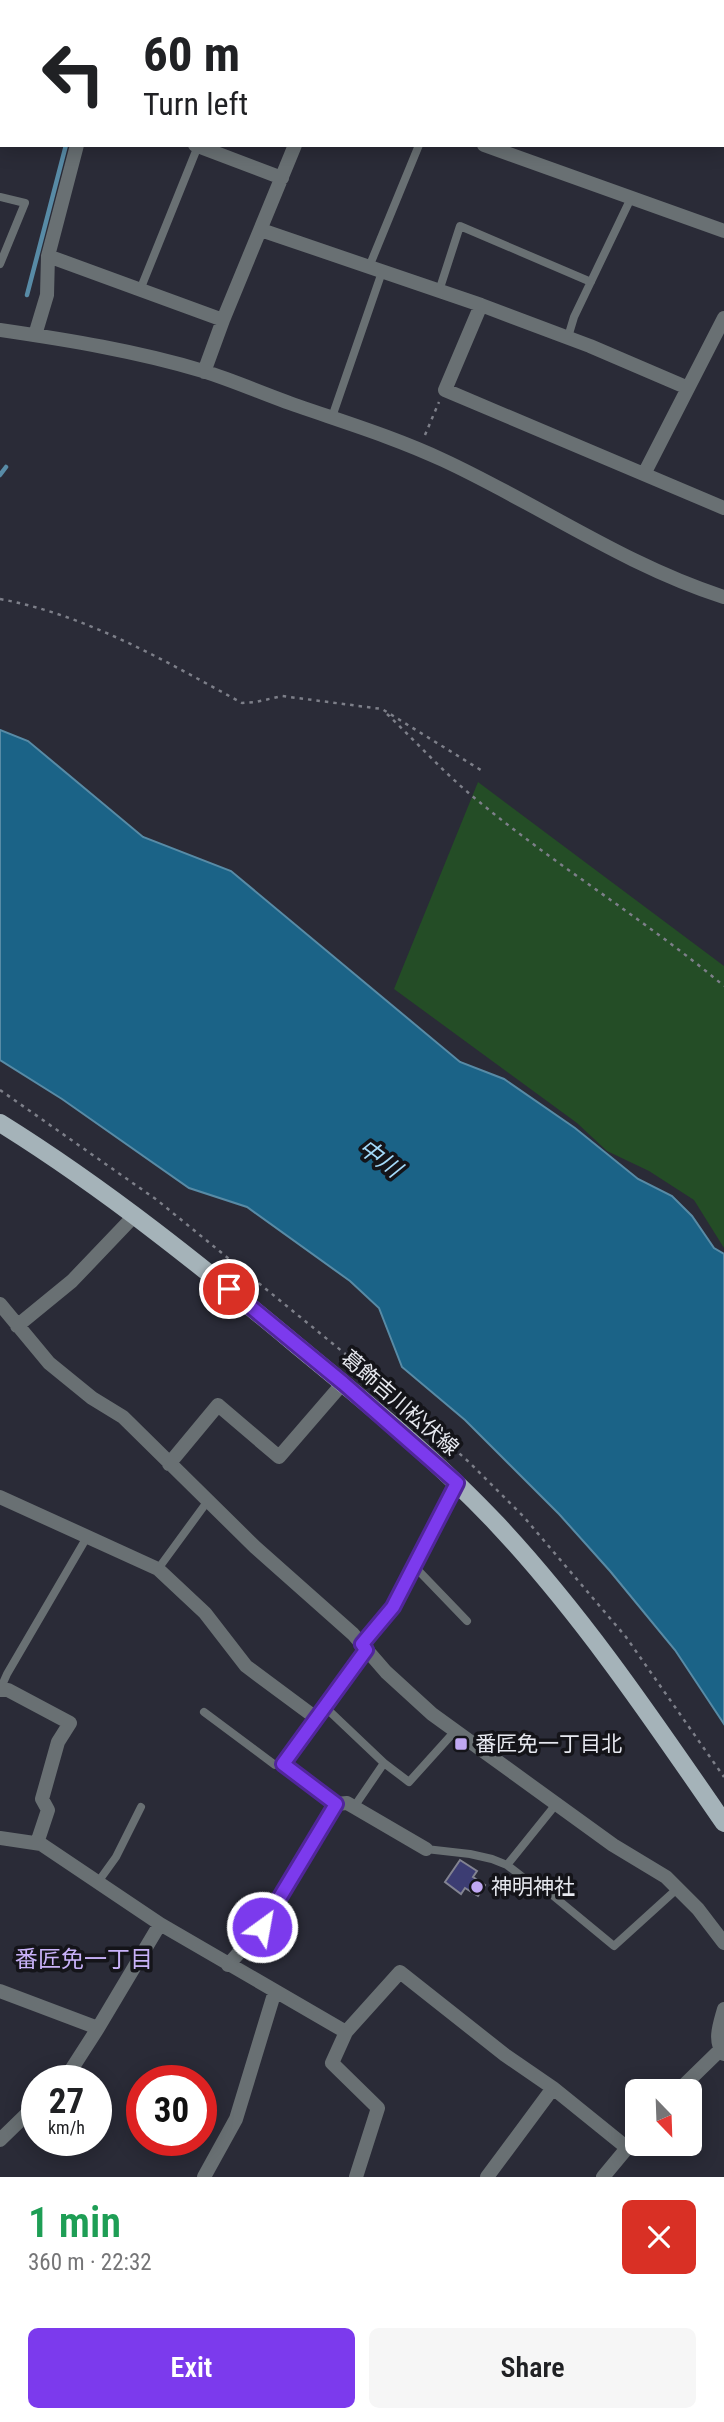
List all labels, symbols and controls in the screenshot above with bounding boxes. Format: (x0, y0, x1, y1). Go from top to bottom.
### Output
text: 60 m (143, 26, 240, 83)
icon: left (28, 28, 119, 119)
text: Turn left (143, 85, 248, 123)
water label: 中川 (353, 1134, 409, 1185)
pin (199, 1259, 259, 1319)
icon: arrive (210, 1270, 248, 1308)
street label: 葛飾吉川松伏線 (337, 1346, 463, 1460)
place label: 番匠免一丁目北 (475, 1732, 622, 1756)
marker: 番匠免一丁目北 (453, 1736, 469, 1752)
place label: 神明神社 (491, 1875, 575, 1899)
marker: 神明神社 (469, 1879, 485, 1895)
position arrow (225, 1890, 299, 1964)
district label: 番匠免一丁目 (15, 1946, 153, 1973)
speed limit sign: 30 (126, 2065, 217, 2156)
north arrow (625, 2079, 702, 2156)
map controls (625, 2079, 702, 2156)
text: 27 (49, 2081, 84, 2122)
text: km/h (48, 2117, 85, 2138)
text: 1 min (28, 2198, 121, 2247)
button: close (622, 2200, 696, 2274)
text: 360 m · 22:32 (28, 2249, 152, 2276)
button: Exit (28, 2328, 355, 2408)
button: Share (369, 2328, 696, 2408)

